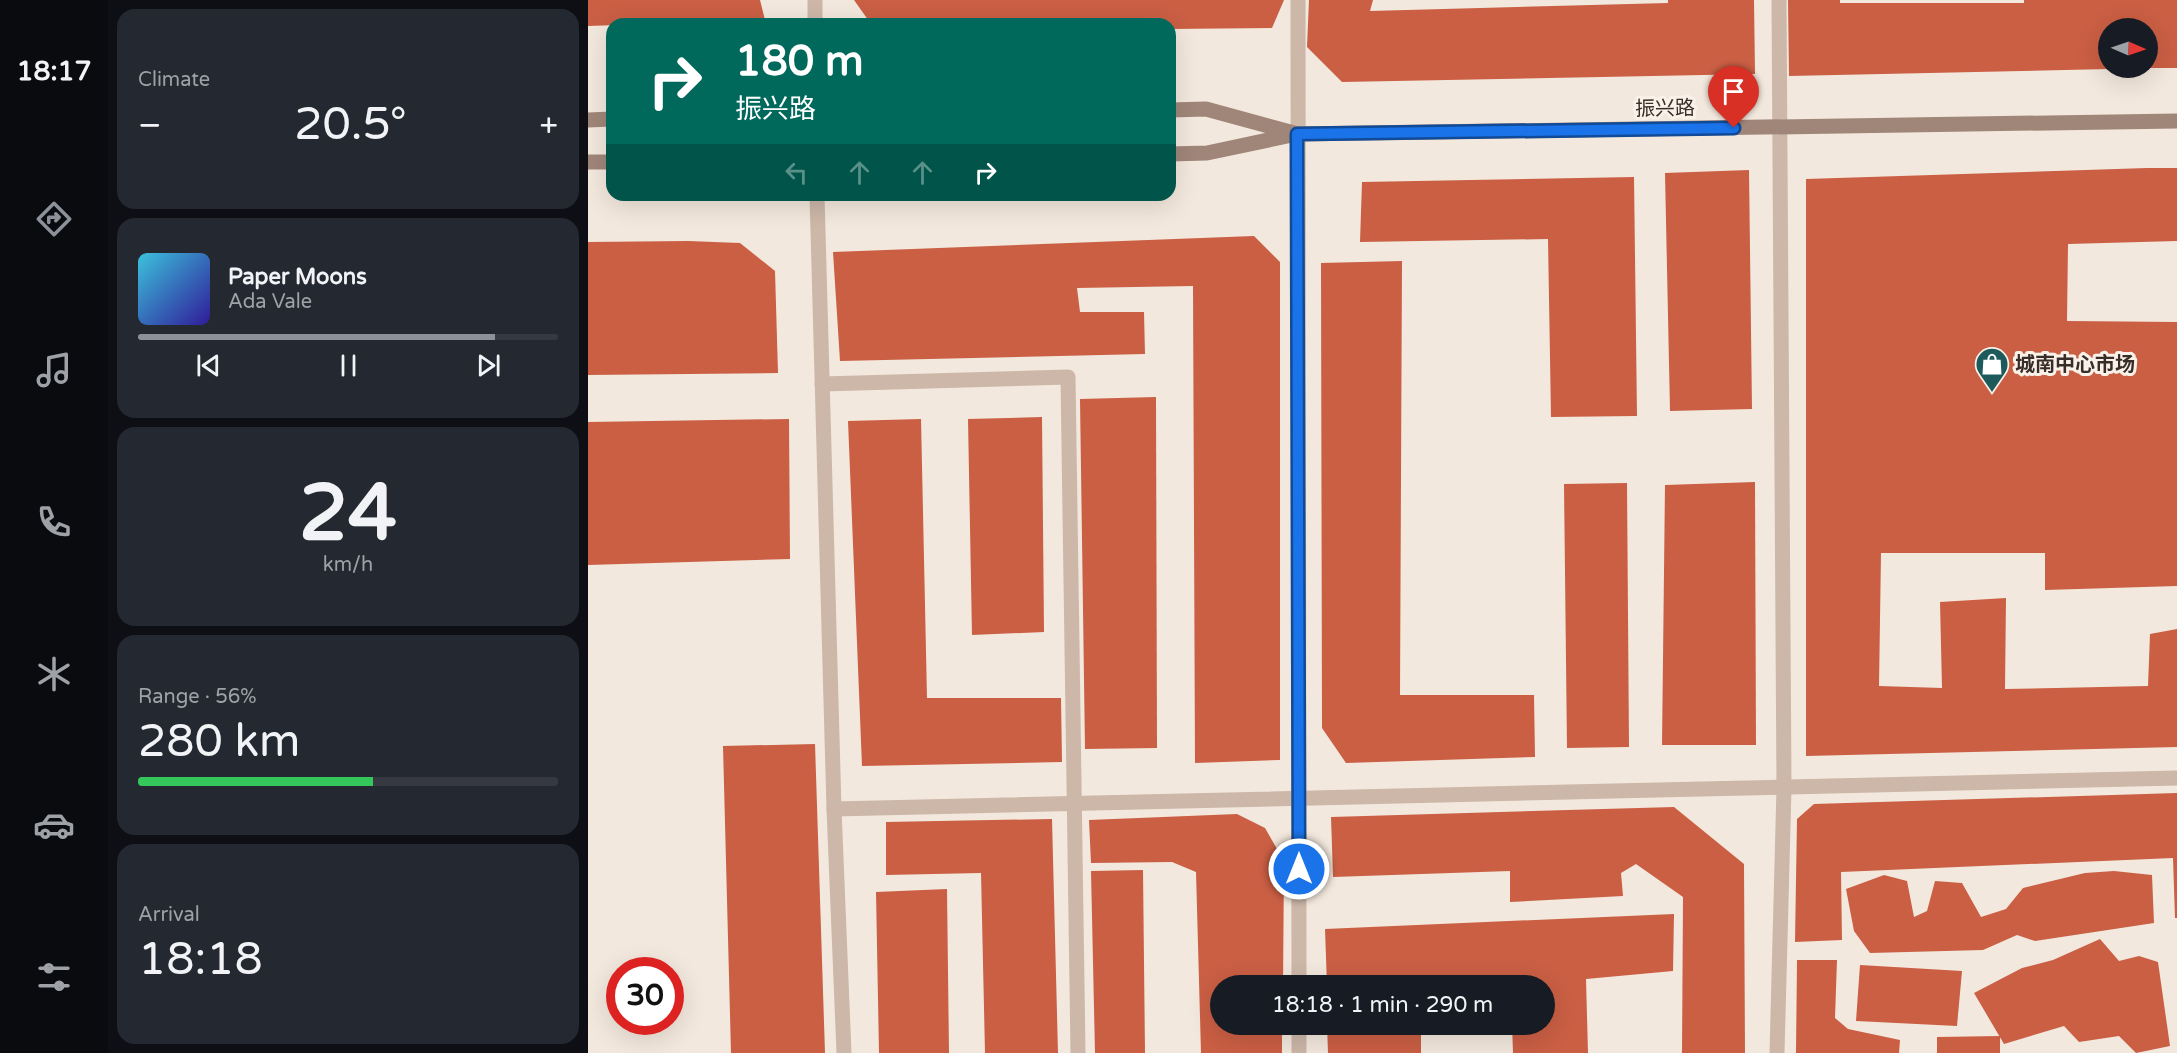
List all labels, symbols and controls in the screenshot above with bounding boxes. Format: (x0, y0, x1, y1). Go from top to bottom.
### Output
north arrow (2098, 18, 2158, 78)
map controls (2098, 18, 2158, 78)
text: 180 m (735, 36, 864, 87)
icon: right (636, 42, 714, 120)
text: 18:17 (17, 55, 91, 88)
pin (1708, 66, 1759, 128)
text: Climate (138, 68, 210, 92)
icon: arrive (1717, 75, 1750, 108)
text: 振兴路 (735, 93, 816, 126)
street label: 振兴路 (1635, 96, 1695, 122)
text: 20.5° (294, 98, 407, 152)
text: − (138, 106, 162, 145)
text: + (539, 106, 558, 145)
icon: left (780, 156, 813, 189)
icon: ahead (843, 156, 876, 189)
icon: ahead (906, 156, 939, 189)
icon: right (969, 156, 1002, 189)
icon: directions (33, 198, 75, 240)
text: Paper Moons (228, 264, 367, 290)
text: Ada Vale (228, 290, 312, 314)
shop icon: 城南中心市场 (1974, 346, 2010, 393)
icon: music (33, 349, 75, 391)
icon: previous (192, 349, 225, 382)
icon: pause (332, 349, 365, 382)
icon: next (472, 349, 505, 382)
place label: 城南中心市场 (2015, 353, 2135, 377)
text: 24 (299, 467, 397, 561)
icon: phone (33, 501, 75, 543)
text: km/h (323, 553, 373, 577)
icon: climate (33, 653, 75, 695)
text: Range · 56% (138, 685, 257, 709)
text: 280 km (138, 715, 300, 769)
icon: car (33, 804, 75, 846)
position arrow (1267, 837, 1331, 901)
text: Arrival (138, 903, 200, 927)
text: 18:18 (138, 933, 263, 987)
icon: filters (33, 956, 75, 998)
speed limit sign: 30 (606, 957, 684, 1035)
text: 18:18 · 1 min · 290 m (1272, 992, 1493, 1018)

